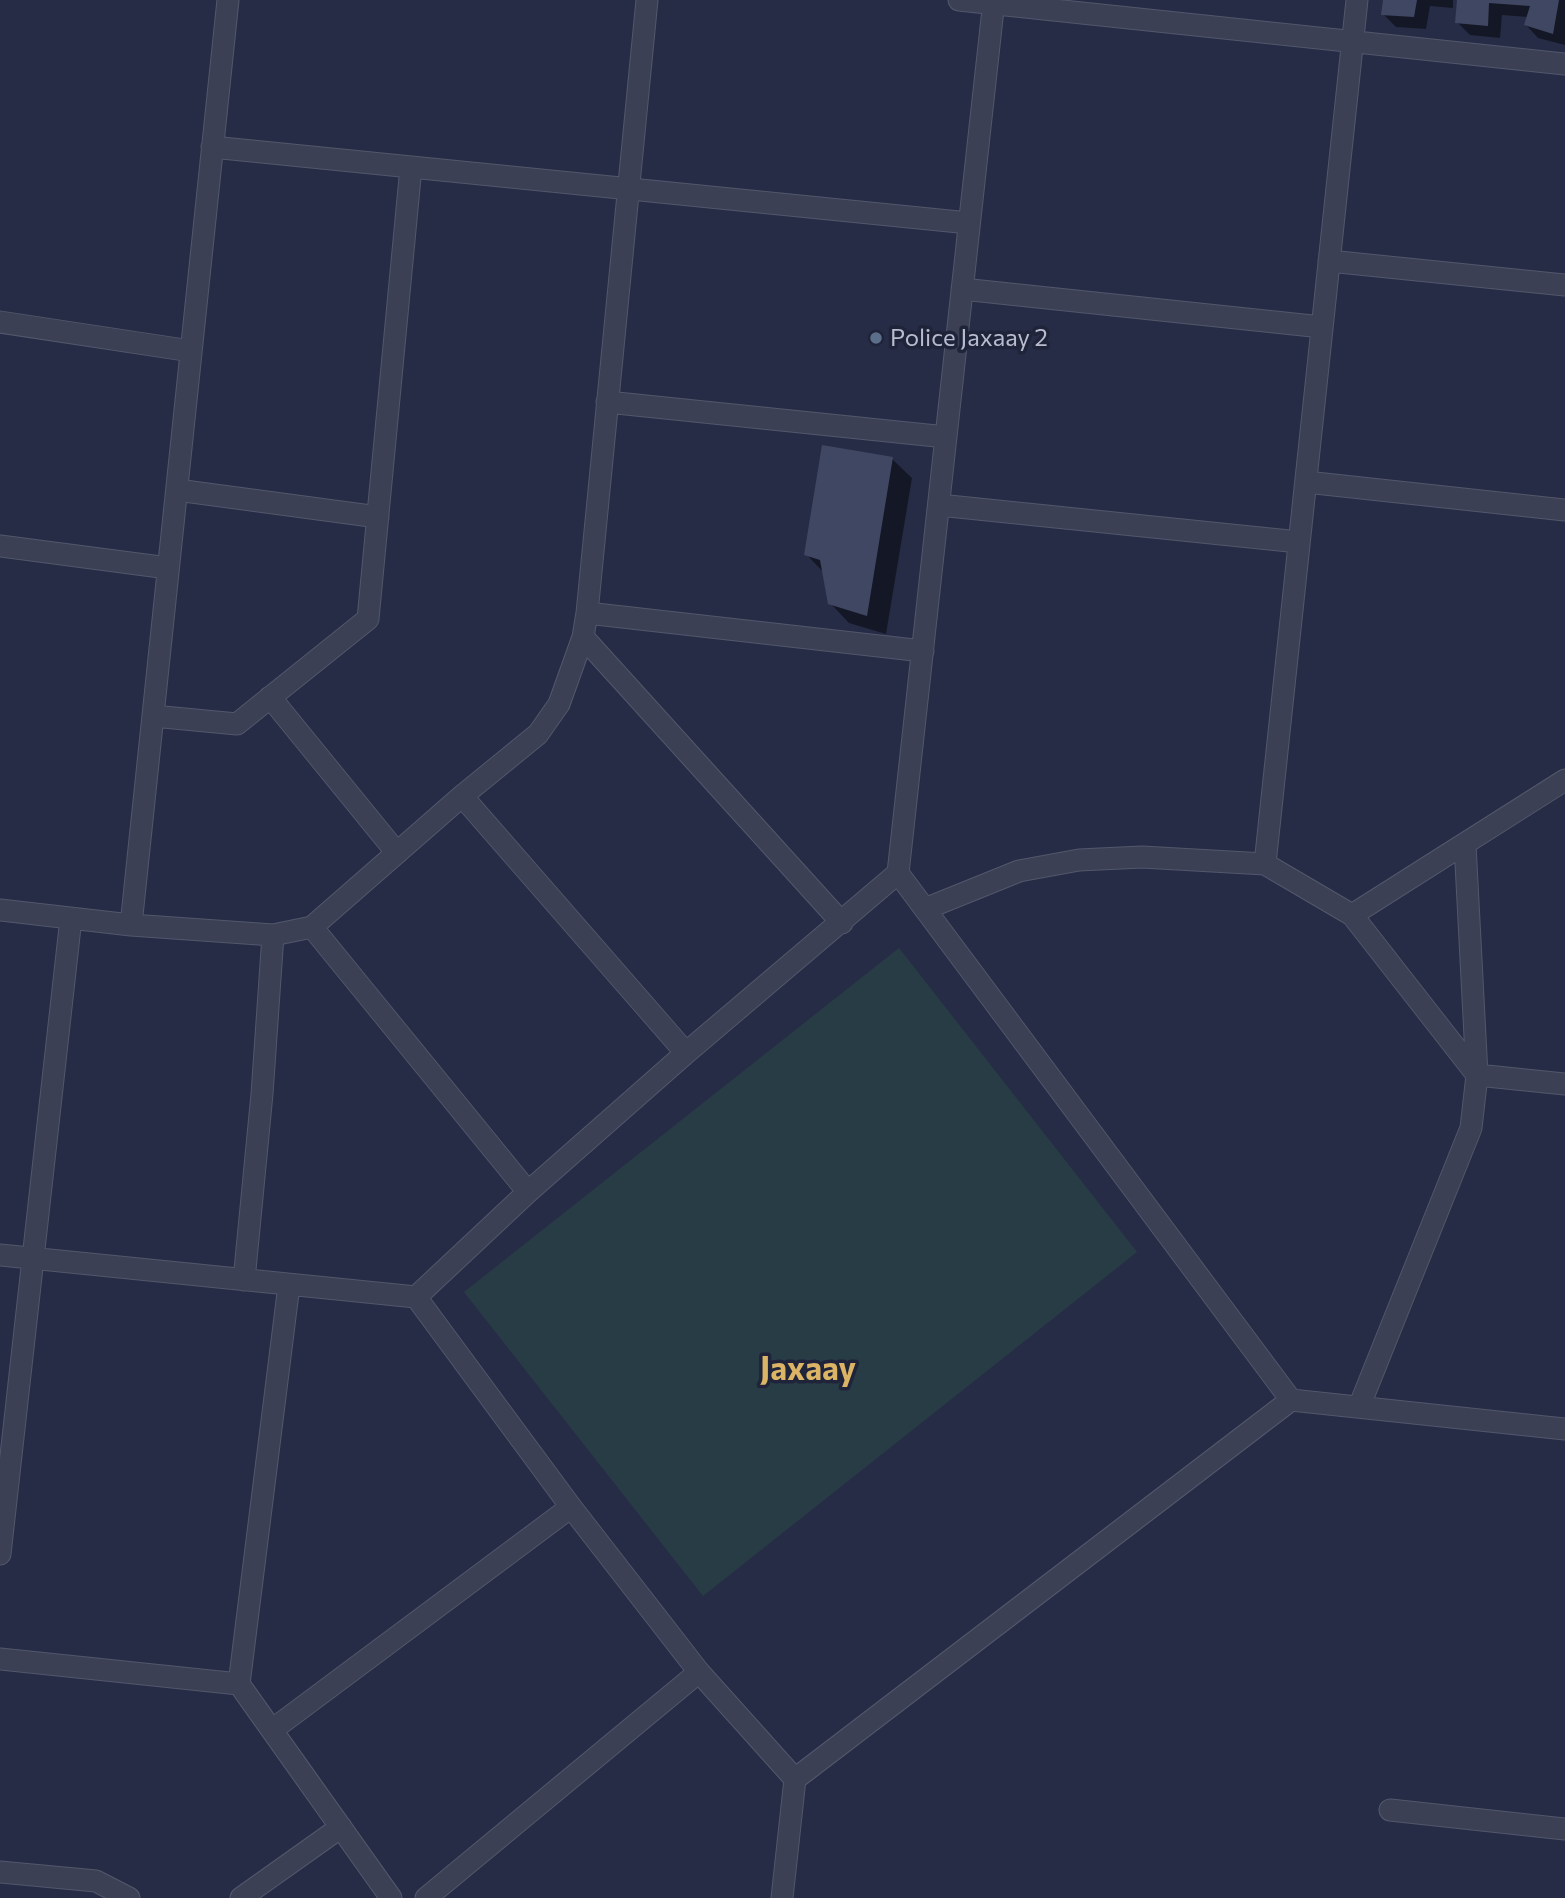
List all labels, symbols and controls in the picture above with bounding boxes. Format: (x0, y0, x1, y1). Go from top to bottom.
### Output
place label: Police Jaxaay 2 (890, 324, 1048, 352)
marker: Police Jaxaay 2 (868, 330, 884, 346)
district label: Jaxaay (760, 1350, 856, 1388)

